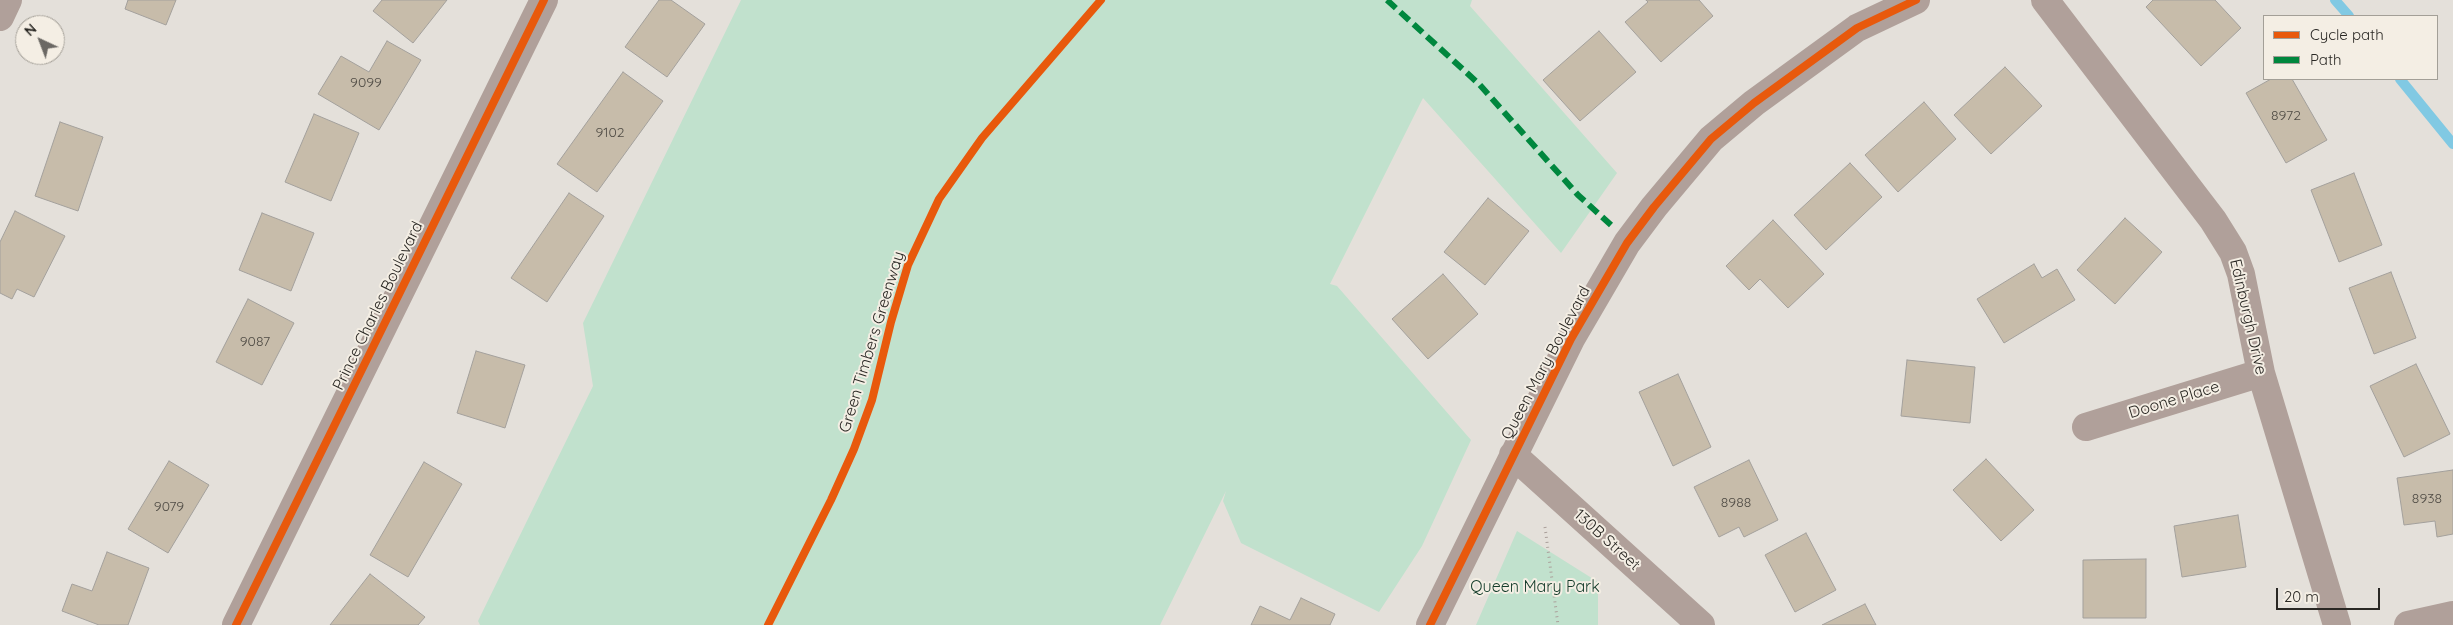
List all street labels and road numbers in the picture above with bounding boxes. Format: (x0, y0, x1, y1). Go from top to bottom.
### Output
street label: Prince Charles Boulevard (329, 219, 427, 393)
street label: Green Timbers Greenway (835, 249, 909, 435)
street label: Edinburgh Drive (2225, 257, 2271, 377)
street label: Queen Mary Boulevard (1497, 283, 1595, 443)
street label: Doone Place (2126, 377, 2222, 423)
street label: 130B Street (1570, 505, 1644, 575)

